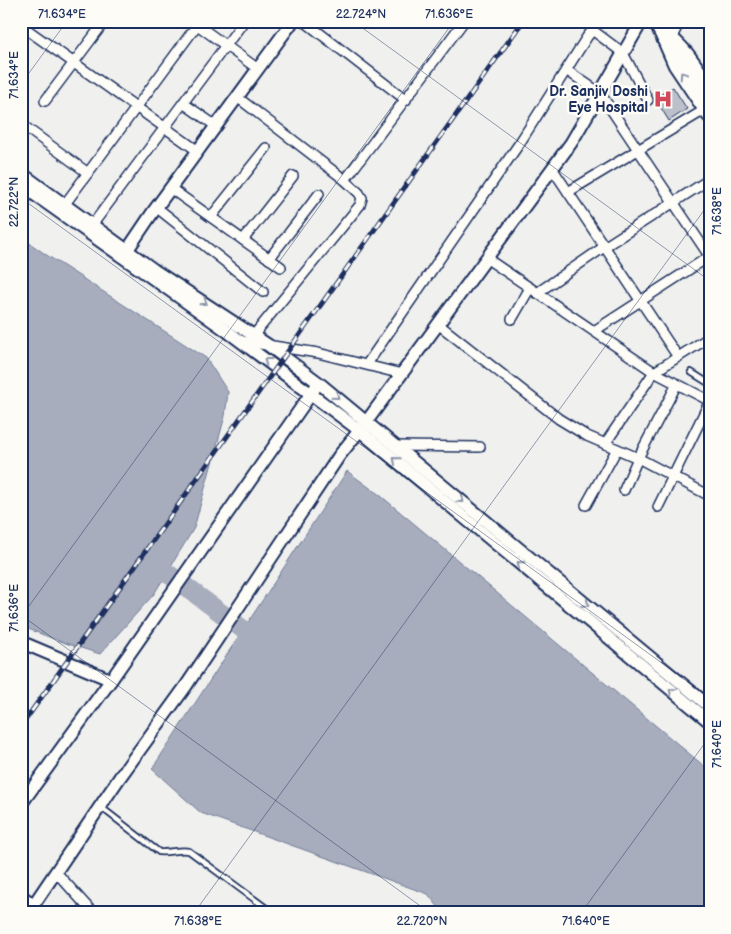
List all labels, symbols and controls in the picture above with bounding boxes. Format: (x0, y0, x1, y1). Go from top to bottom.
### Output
text: 71.634°E (38, 7, 86, 22)
text: 22.724°N (336, 7, 386, 22)
text: 71.636°E (425, 7, 473, 22)
text: 71.634°E (7, 51, 22, 99)
one-way arrow (680, 72, 689, 81)
place label: Dr. Sanjiv Doshi Eye Hospital (549, 83, 648, 116)
hospital icon: Dr. Sanjiv Doshi Eye Hospital (652, 88, 674, 110)
text: 22.722°N (7, 177, 22, 227)
text: 71.638°E (710, 187, 725, 235)
one-way arrow (199, 295, 208, 305)
one-way arrow (264, 358, 273, 366)
one-way arrow (330, 390, 340, 399)
one-way arrow (392, 457, 401, 466)
one-way arrow (456, 494, 465, 503)
one-way arrow (517, 561, 526, 570)
text: 71.636°E (7, 584, 22, 632)
one-way arrow (580, 598, 589, 606)
one-way arrow (669, 687, 678, 696)
text: 71.640°E (710, 720, 725, 768)
text: 71.638°E (174, 914, 222, 929)
text: 22.720°N (396, 914, 448, 929)
text: 71.640°E (562, 914, 610, 929)

